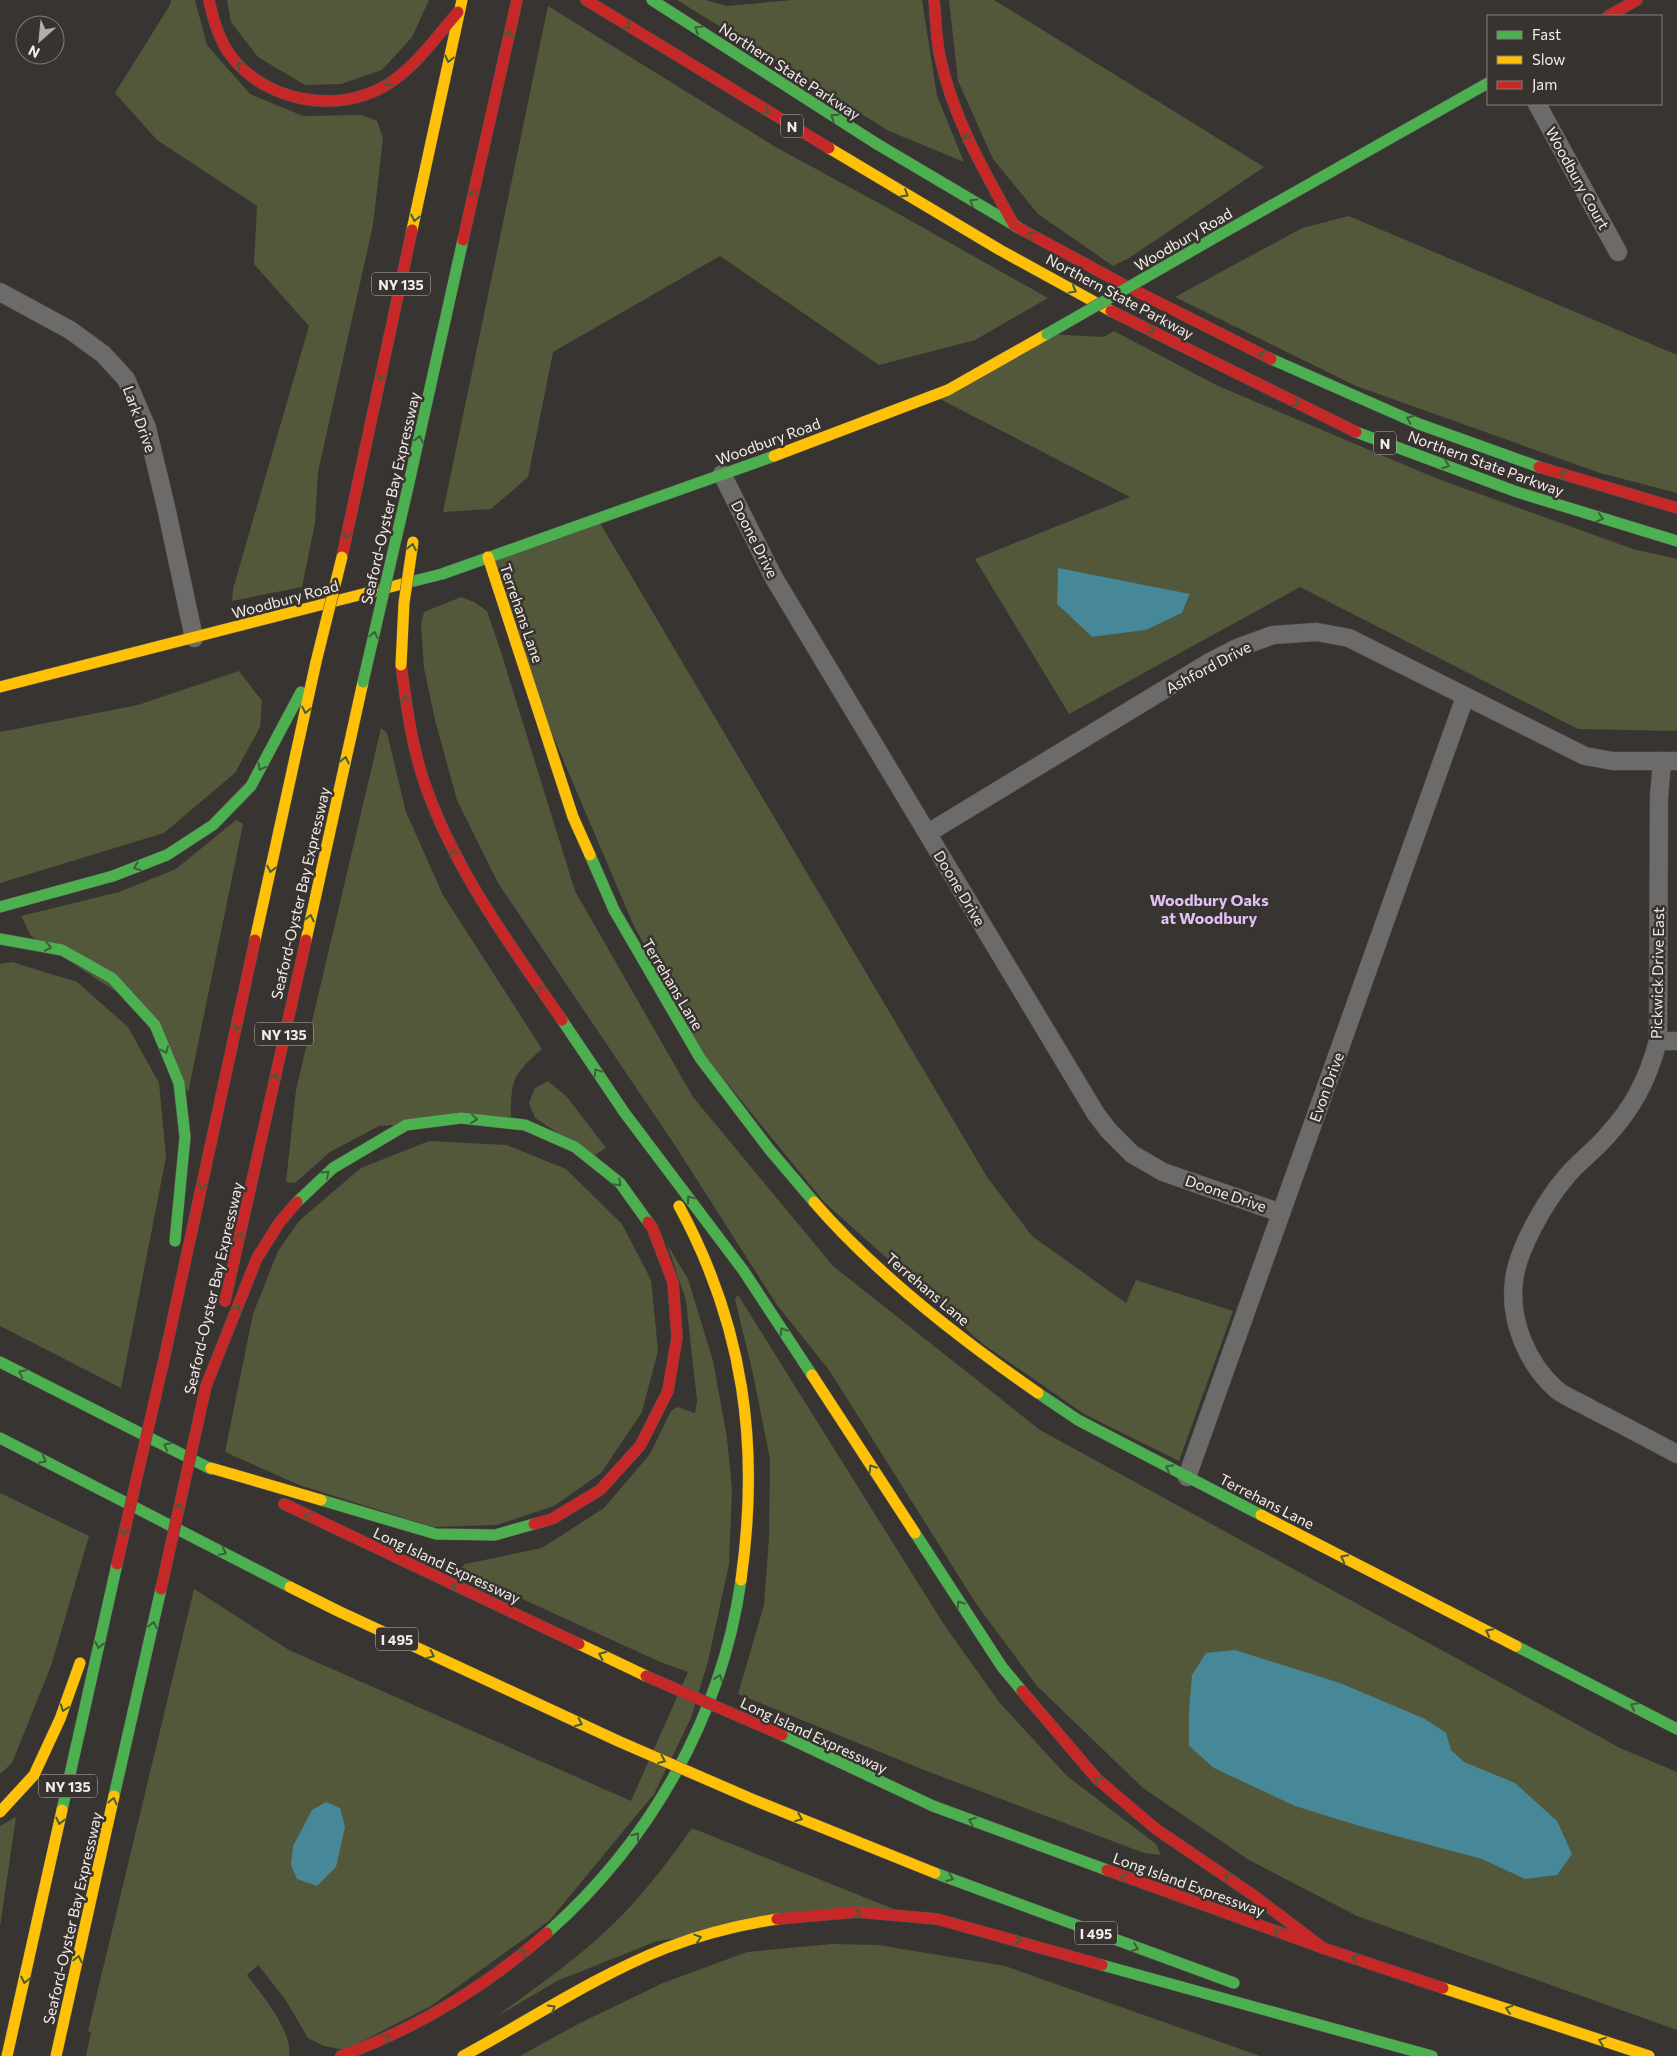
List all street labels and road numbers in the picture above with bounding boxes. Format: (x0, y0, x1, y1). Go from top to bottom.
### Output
street label: Northern State Parkway (716, 19, 864, 123)
road number: N (781, 114, 803, 138)
street label: Woodbury Court (1542, 124, 1614, 232)
street label: Woodbury Road (1131, 204, 1235, 274)
street label: Northern State Parkway (1043, 249, 1197, 343)
road number: NY 135 (372, 272, 430, 296)
street label: Lark Drive (120, 383, 160, 455)
street label: Seaford-Oyster Bay Expressway (357, 390, 423, 606)
street label: Woodbury Road (713, 414, 823, 468)
street label: Northern State Parkway (1406, 426, 1567, 500)
road number: N (1374, 432, 1396, 454)
street label: Doone Drive (728, 497, 782, 581)
street label: Terrehans Lane (497, 561, 547, 665)
street label: Woodbury Road (230, 576, 340, 622)
street label: Ashford Drive (1162, 637, 1254, 697)
street label: Seaford-Oyster Bay Expressway (267, 785, 333, 1001)
street label: Doone Drive (931, 847, 990, 929)
street label: Pickwick Drive East (1647, 907, 1667, 1039)
street label: Terrehans Lane (639, 935, 707, 1033)
road number: NY 135 (255, 1022, 313, 1046)
street label: Evon Drive (1305, 1050, 1347, 1124)
street label: Doone Drive (1183, 1171, 1269, 1215)
street label: Seaford-Oyster Bay Expressway (180, 1180, 246, 1396)
street label: Terrehans Lane (883, 1249, 974, 1329)
street label: Terrehans Lane (1217, 1469, 1317, 1533)
street label: Long Island Expressway (371, 1523, 524, 1607)
road number: I 495 (376, 1628, 418, 1650)
street label: Long Island Expressway (738, 1693, 891, 1777)
road number: NY 135 (39, 1774, 97, 1798)
street label: Seaford-Oyster Bay Expressway (39, 1810, 105, 2026)
street label: Long Island Expressway (1111, 1848, 1268, 1920)
road number: I 495 (1075, 1922, 1117, 1945)

